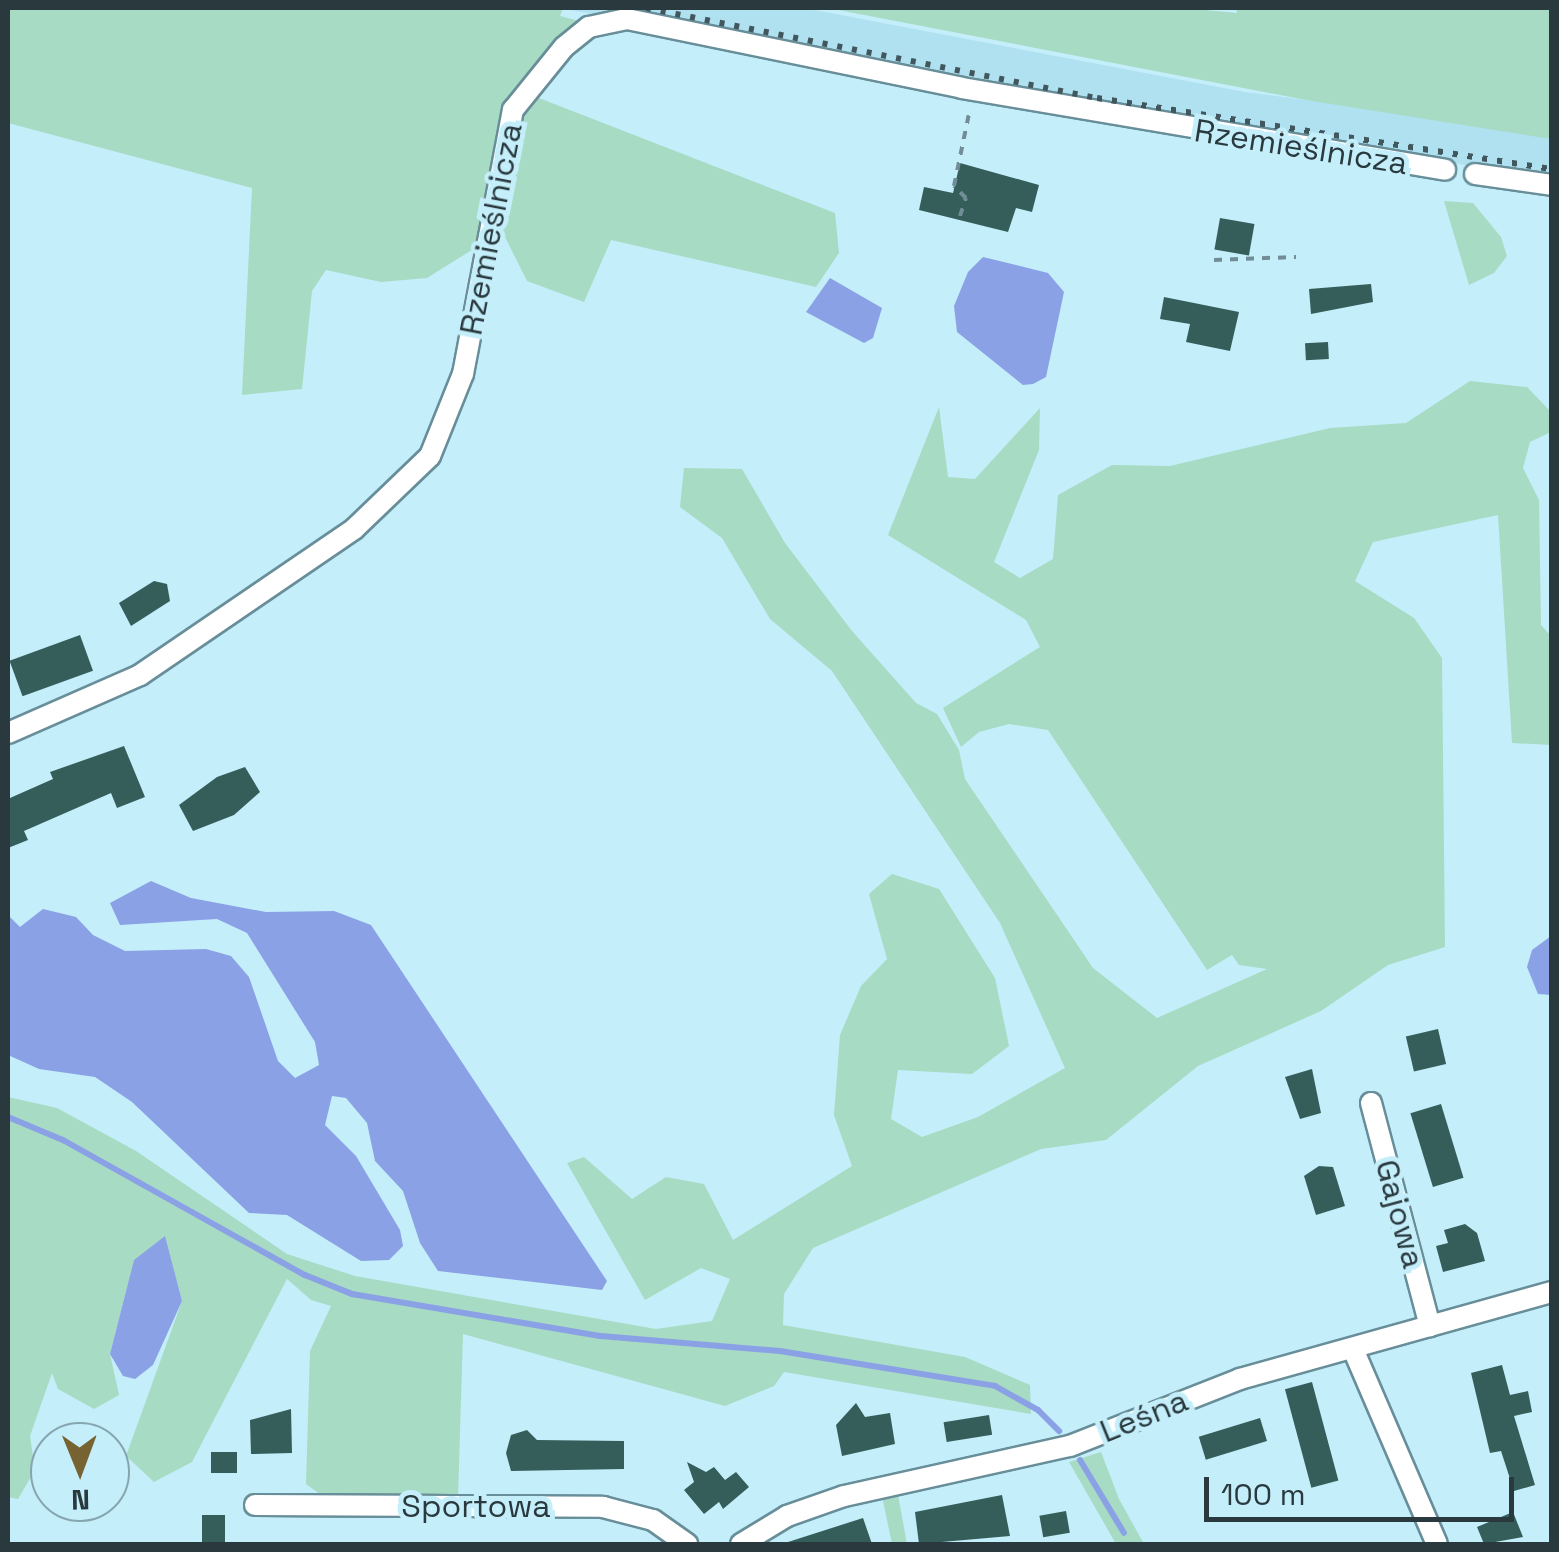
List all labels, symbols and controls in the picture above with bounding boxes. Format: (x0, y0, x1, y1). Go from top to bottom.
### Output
street label: Rzemieślnicza (1192, 111, 1410, 183)
street label: Rzemieślnicza (452, 120, 530, 338)
street label: Gajowa (1367, 1156, 1433, 1272)
street label: Leśna (1095, 1381, 1193, 1451)
north arrow (30, 1422, 130, 1522)
scale bar (1209, 1457, 1519, 1519)
text: 100 m (1221, 1475, 1306, 1514)
text: N (71, 1482, 90, 1518)
street label: Sportowa (401, 1487, 551, 1525)

